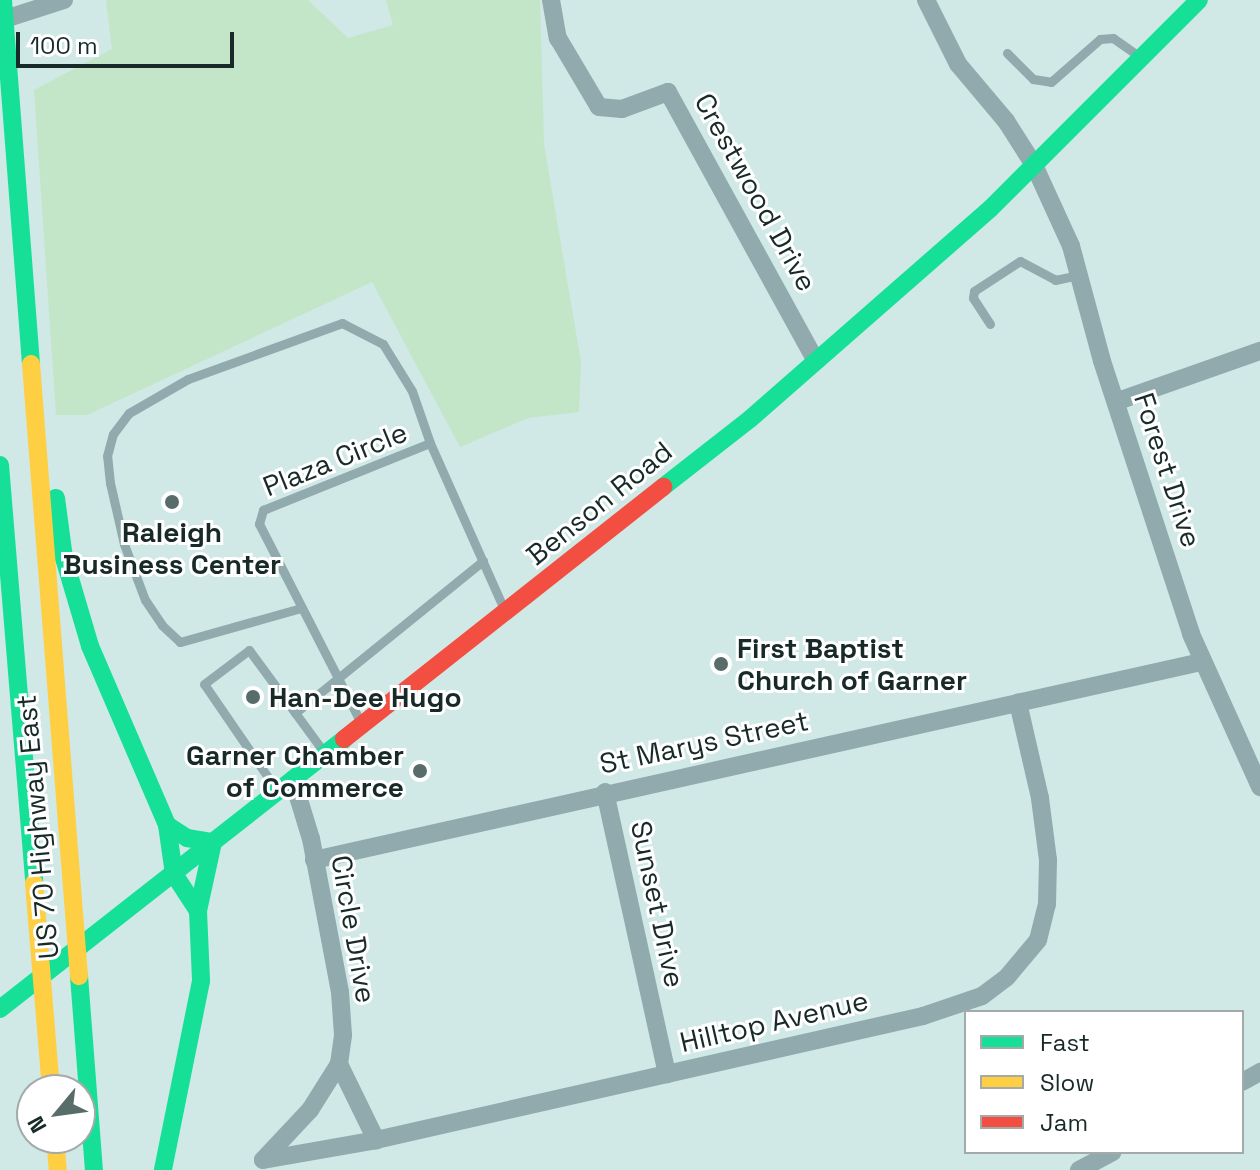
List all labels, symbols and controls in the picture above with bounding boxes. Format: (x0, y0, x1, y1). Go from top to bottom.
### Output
scale bar (20, 16, 238, 66)
text: 100 m (30, 30, 98, 61)
street label: Crestwood Drive (688, 87, 824, 297)
street label: Forest Drive (1127, 389, 1209, 551)
street label: Plaza Circle (258, 415, 412, 503)
street label: Benson Road (519, 434, 679, 572)
marker: Raleigh Business Center (163, 493, 181, 511)
place label: Raleigh Business Center (63, 515, 281, 581)
place label: First Baptist Church of Garner (737, 631, 967, 697)
marker: First Baptist Church of Garner (712, 655, 730, 673)
place label: Han-Dee Hugo (269, 680, 462, 714)
marker: Han-Dee Hugo (244, 688, 262, 706)
street label: US 70 Highway East (9, 693, 65, 961)
street label: St Marys Street (596, 703, 812, 781)
place label: Garner Chamber of Commerce (186, 738, 404, 804)
marker: Garner Chamber of Commerce (411, 762, 429, 780)
street label: Sunset Drive (624, 818, 692, 990)
street label: Circle Drive (324, 853, 384, 1005)
street label: Hilltop Avenue (676, 983, 872, 1059)
legend (964, 1010, 1244, 1154)
text: Fast (1040, 1027, 1090, 1058)
text: Slow (1040, 1067, 1094, 1098)
north arrow (16, 1074, 96, 1154)
text: Jam (1040, 1107, 1088, 1138)
text: N (21, 1111, 53, 1138)

